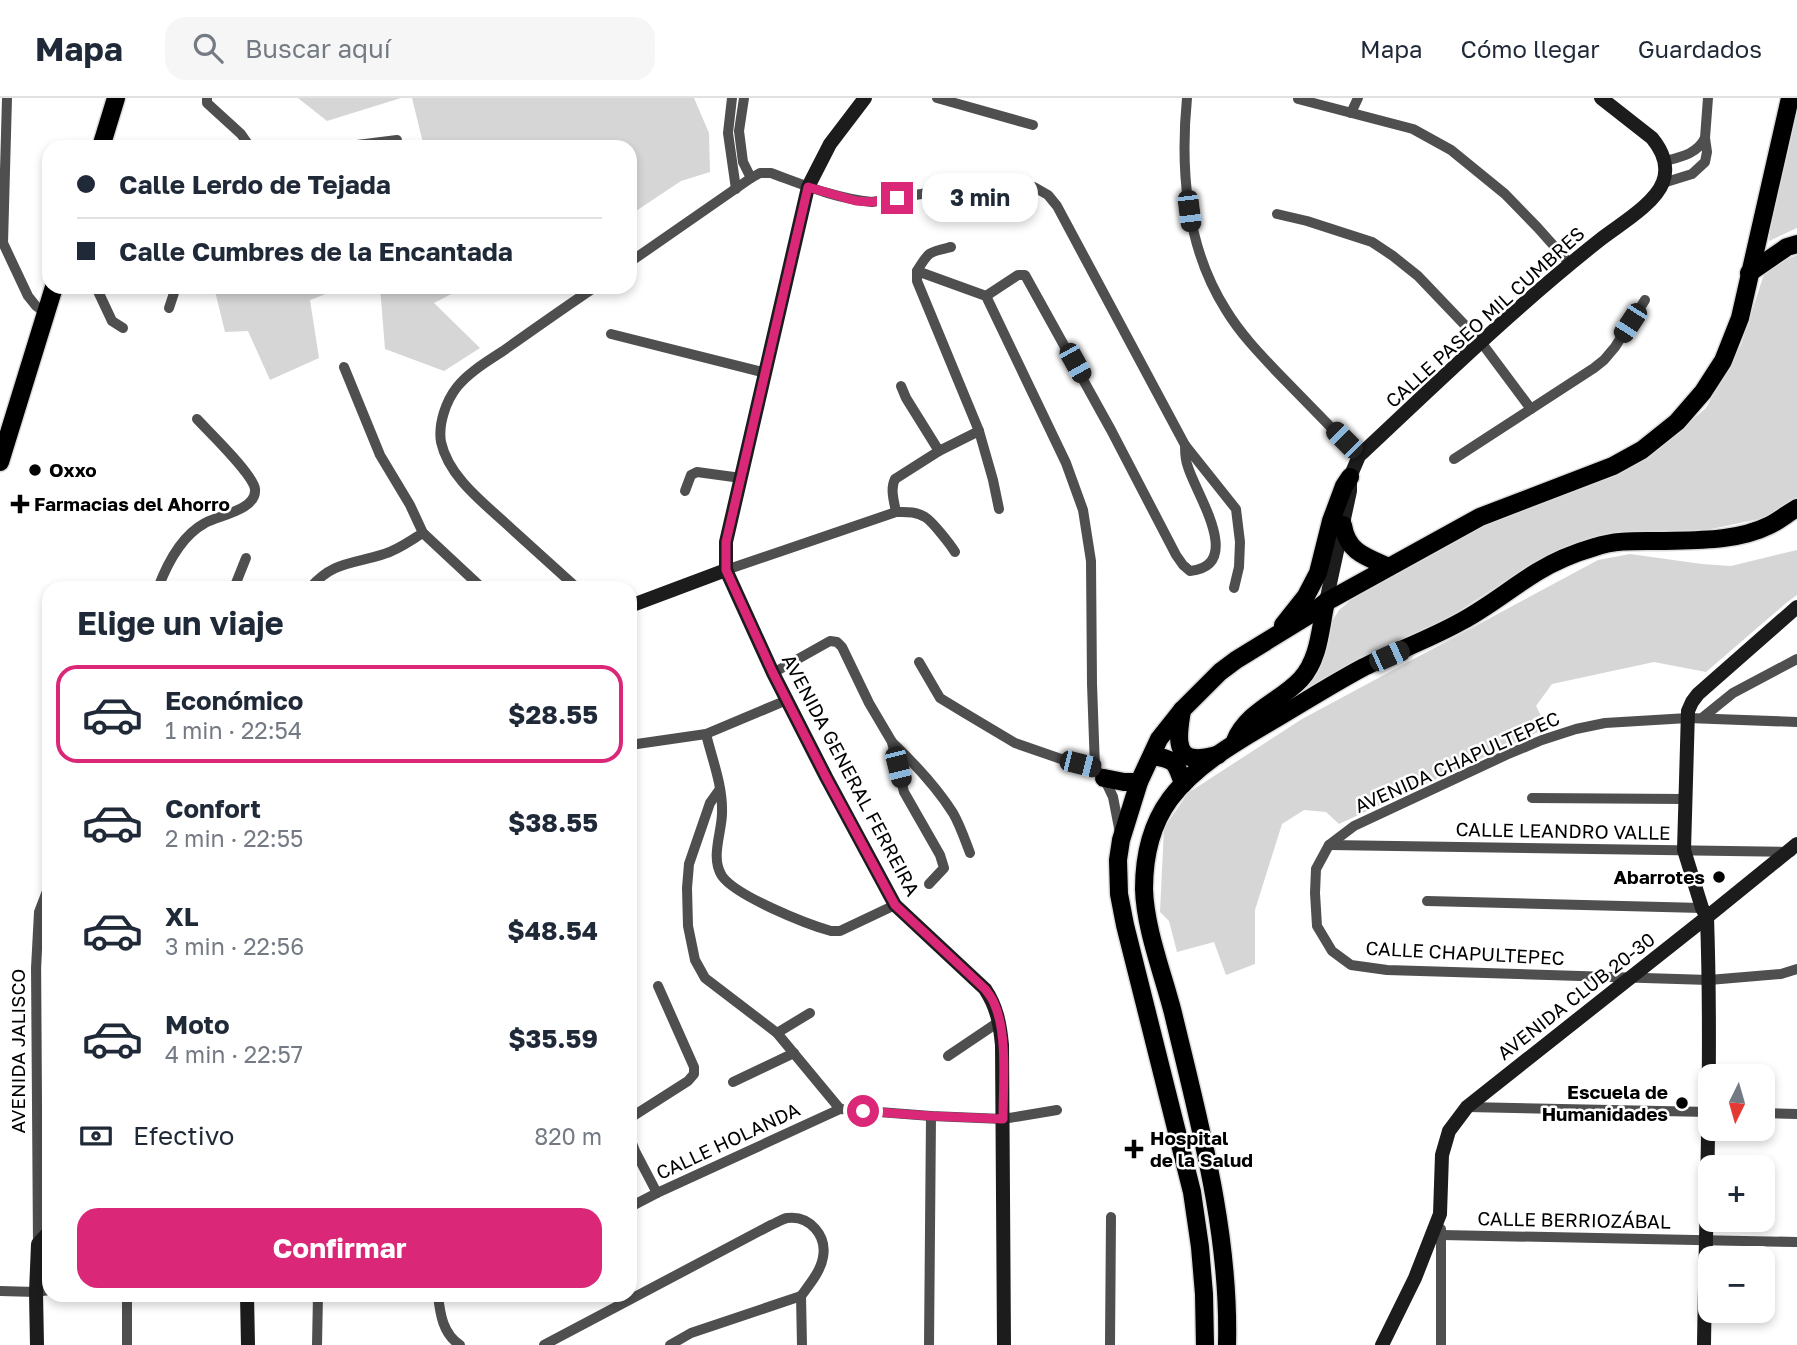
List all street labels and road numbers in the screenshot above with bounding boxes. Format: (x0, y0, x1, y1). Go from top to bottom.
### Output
street label: CALLE PASEO MIL CUMBRES (1381, 221, 1589, 412)
street label: AVENIDA GENERAL FERREIRA (778, 650, 925, 900)
street label: AVENIDA CHAPULTEPEC (1351, 706, 1563, 817)
street label: CALLE LEANDRO VALLE (1455, 817, 1671, 844)
street label: AVENIDA CLUB 20-30 (1492, 927, 1659, 1064)
street label: CALLE CHAPULTEPEC (1365, 936, 1565, 969)
street label: AVENIDA JALISCO (6, 969, 29, 1133)
street label: CALLE HOLANDA (652, 1097, 804, 1184)
street label: CALLE BERRIOZÁBAL (1477, 1206, 1671, 1233)

